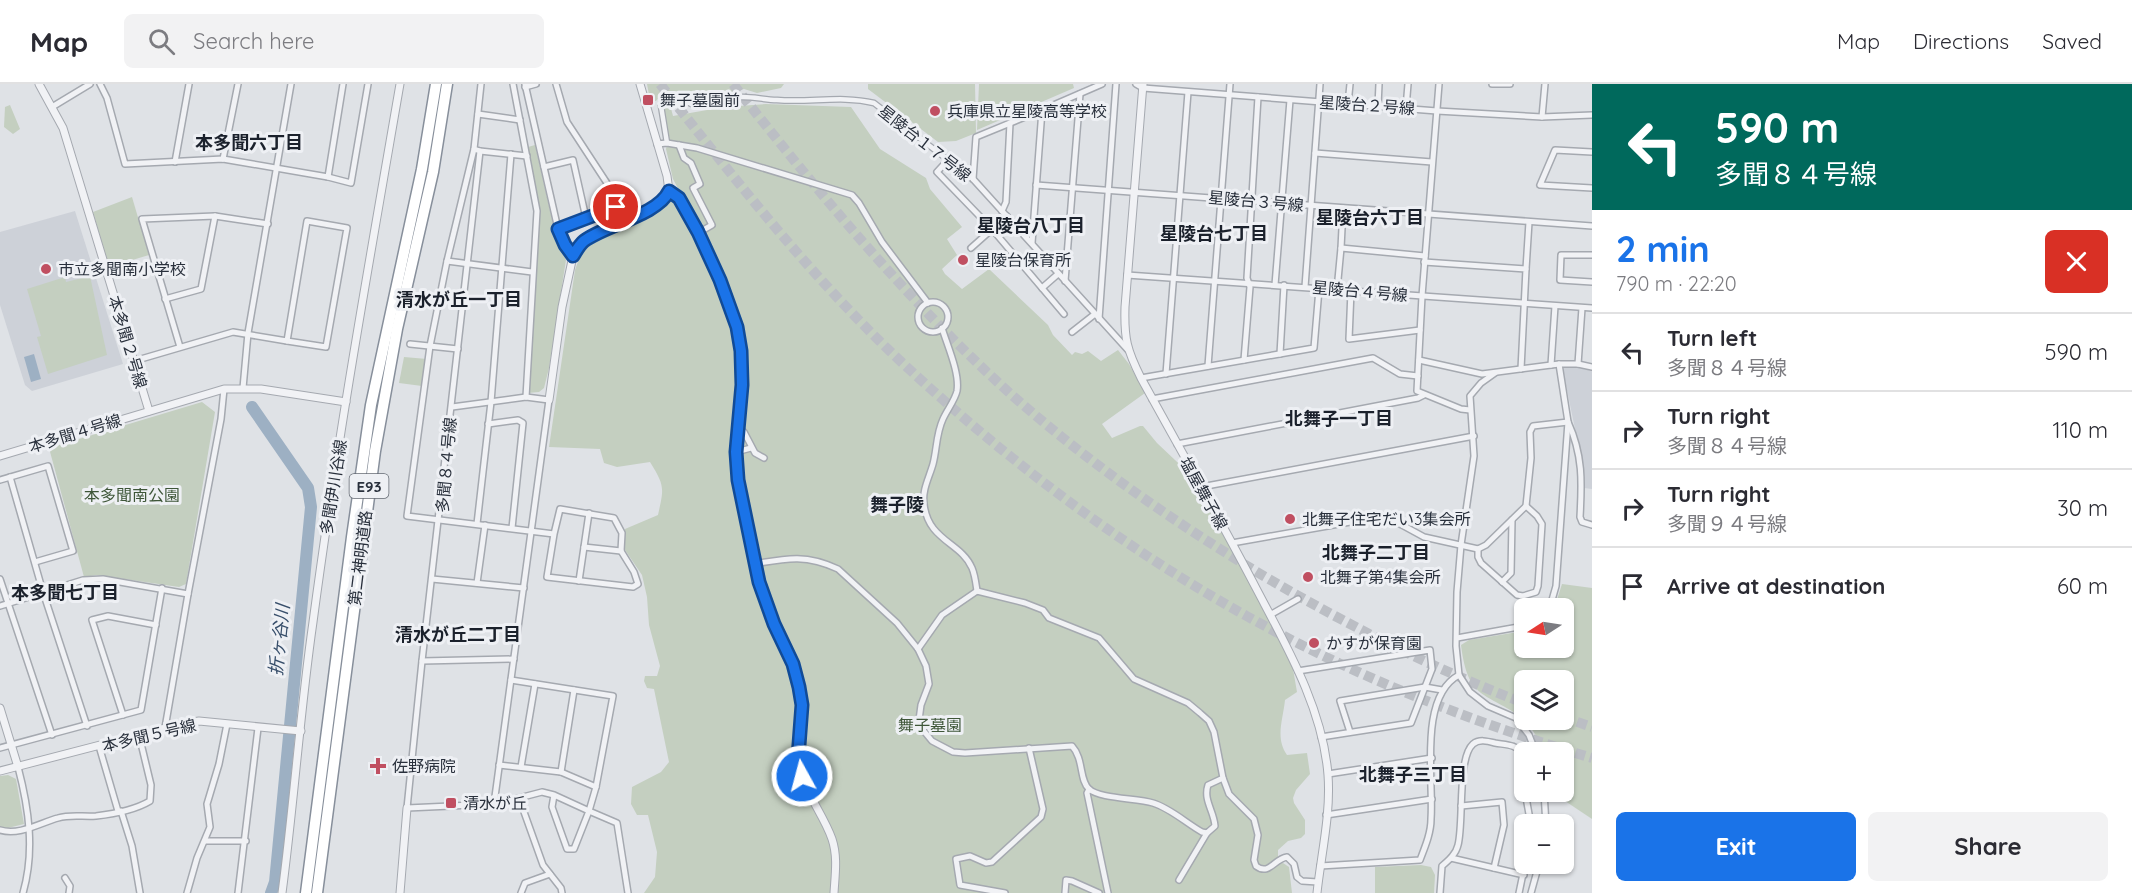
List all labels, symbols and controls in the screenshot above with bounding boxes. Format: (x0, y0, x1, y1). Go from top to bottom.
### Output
search box (124, 14, 544, 68)
text: Map (30, 24, 88, 59)
icon: search (145, 25, 178, 58)
text: Search here (193, 27, 315, 55)
text: Map (1837, 28, 1880, 54)
text: Directions (1913, 28, 2009, 54)
text: Saved (2042, 28, 2102, 54)
place label: 舞子墓園前 (660, 90, 740, 110)
street label: 星陵台２号線 (1318, 92, 1416, 118)
marker: 舞子墓園前 (641, 93, 655, 107)
street label: 星陵台１７号線 (875, 101, 975, 185)
place label: 兵庫県立星陵高等学校 (947, 101, 1107, 121)
text: 590 m (1715, 101, 1839, 154)
marker: 兵庫県立星陵高等学校 (928, 104, 942, 118)
icon: left (1616, 108, 1694, 186)
district label: 本多聞六丁目 (195, 131, 303, 154)
text: 多聞８４号線 (1715, 157, 1877, 191)
pin (590, 181, 641, 232)
street label: 星陵台３号線 (1207, 187, 1305, 215)
icon: arrive (599, 190, 632, 223)
district label: 星陵台六丁目 (1316, 206, 1424, 229)
district label: 星陵台八丁目 (977, 214, 1085, 237)
district label: 星陵台七丁目 (1160, 222, 1268, 245)
text: 2 min (1616, 226, 1710, 271)
button: close (2045, 230, 2108, 293)
place label: 星陵台保育所 (975, 250, 1071, 270)
marker: 星陵台保育所 (956, 253, 970, 267)
place label: 市立多聞南小学校 (58, 259, 186, 279)
marker: 市立多聞南小学校 (39, 262, 53, 276)
text: 790 m · 22:20 (1616, 271, 1737, 296)
street label: 星陵台４号線 (1311, 277, 1409, 305)
district label: 清水が丘一丁目 (396, 288, 522, 311)
street label: 本多聞２号線 (104, 293, 152, 391)
text: Turn left (1667, 324, 1757, 352)
icon: left (1616, 336, 1649, 369)
text: 590 m (2045, 338, 2108, 366)
text: 多聞８４号線 (1667, 355, 1787, 380)
text: Turn right (1667, 402, 1771, 430)
district label: 北舞子一丁目 (1285, 407, 1393, 430)
street label: 本多聞４号線 (26, 409, 124, 457)
icon: right (1616, 414, 1649, 447)
street label: 多聞８４号線 (432, 416, 460, 514)
text: 110 m (2053, 416, 2108, 444)
text: 多聞８４号線 (1667, 433, 1787, 458)
street label: 多聞伊川谷線 (316, 438, 350, 536)
street label: 塩屋舞子線 (1176, 453, 1232, 533)
road number: E93 (350, 474, 388, 498)
text: Turn right (1667, 480, 1771, 508)
park label: 本多聞南公園 (84, 485, 180, 505)
icon: right (1616, 492, 1649, 525)
district label: 舞子陵 (870, 493, 924, 516)
text: 30 m (2057, 494, 2108, 522)
street label: 第二神明道路 (344, 509, 376, 607)
place label: 北舞子住宅だい3集会所 (1302, 509, 1470, 529)
text: 多聞９４号線 (1667, 511, 1787, 536)
marker: 北舞子住宅だい3集会所 (1283, 512, 1297, 526)
district label: 北舞子二丁目 (1322, 541, 1430, 564)
place label: 北舞子第4集会所 (1320, 567, 1440, 587)
marker: 北舞子第4集会所 (1301, 570, 1315, 584)
icon: arrive (1616, 570, 1649, 603)
text: Arrive at destination (1667, 572, 1885, 600)
text: 60 m (2057, 572, 2108, 600)
district label: 本多聞七丁目 (11, 581, 119, 604)
north arrow (1514, 598, 1574, 658)
map controls (1514, 598, 1574, 874)
water label: 折ヶ谷川 (264, 601, 294, 677)
district label: 清水が丘二丁目 (395, 623, 521, 646)
place label: かすが保育園 (1326, 633, 1422, 653)
marker: かすが保育園 (1307, 636, 1321, 650)
button: layers (1514, 670, 1574, 730)
street label: 本多聞５号線 (100, 714, 198, 756)
park label: 舞子墓園 (898, 715, 962, 735)
button: + (1514, 742, 1574, 802)
position arrow (770, 744, 834, 808)
place label: 佐野病院 (392, 756, 456, 776)
marker: 佐野病院 (369, 757, 387, 775)
district label: 北舞子三丁目 (1359, 763, 1467, 786)
place label: 清水が丘 (463, 793, 527, 813)
marker: 清水が丘 (444, 796, 458, 810)
button: Exit (1616, 812, 1856, 881)
button: Share (1868, 812, 2108, 881)
button: − (1514, 814, 1574, 874)

